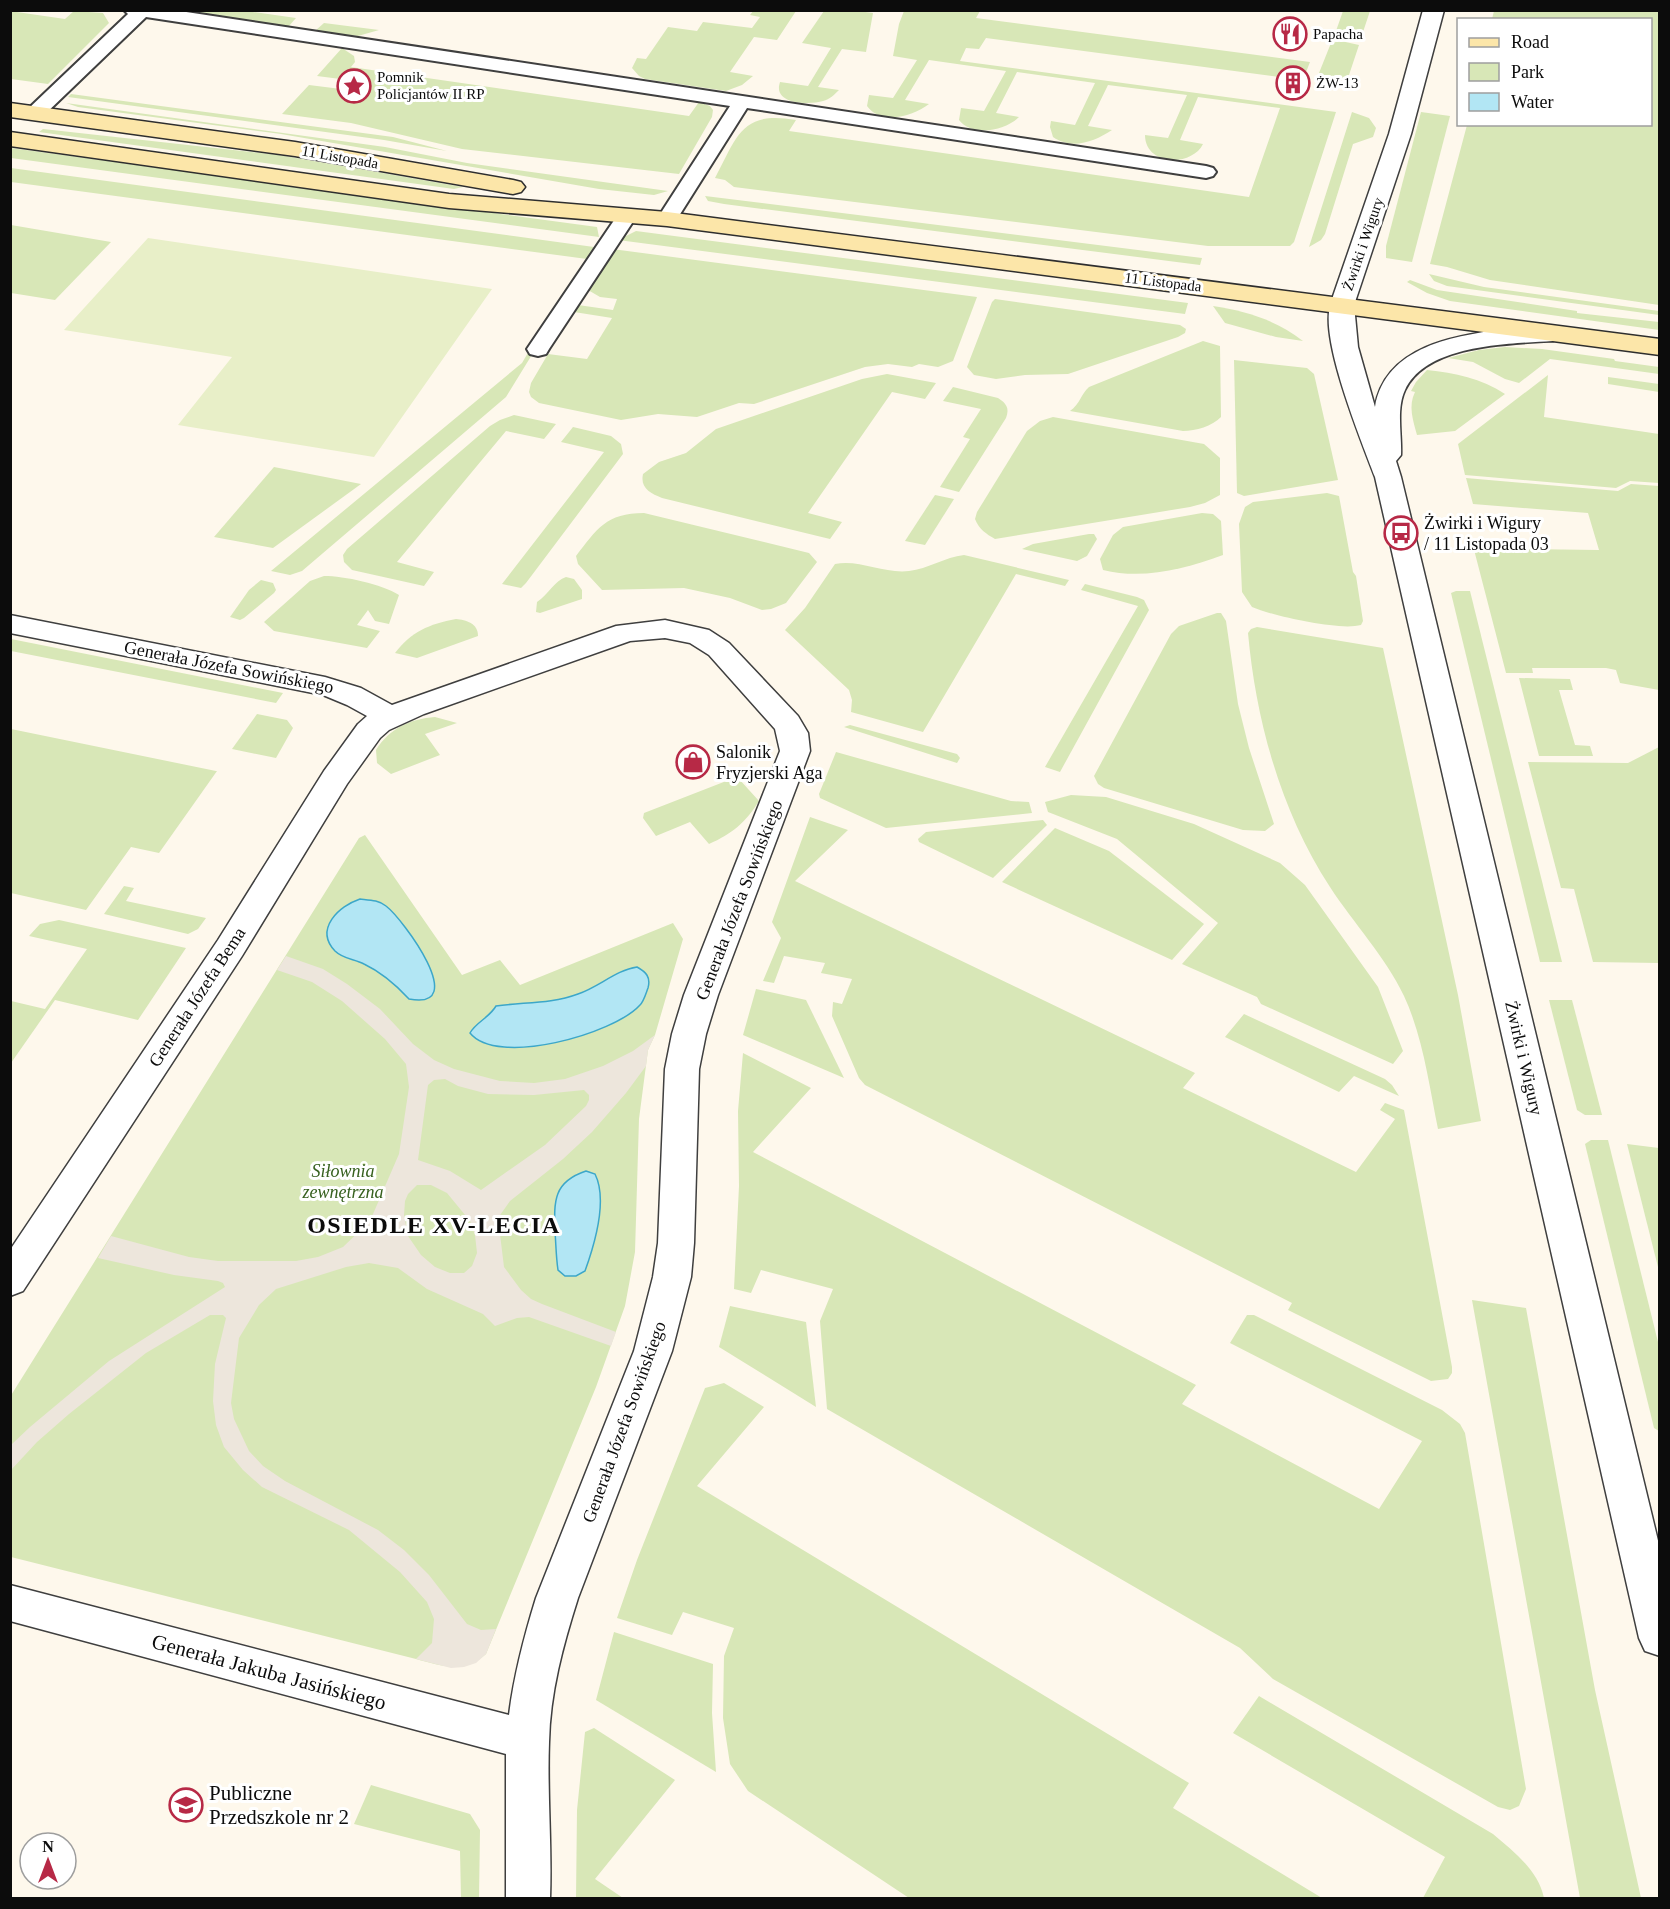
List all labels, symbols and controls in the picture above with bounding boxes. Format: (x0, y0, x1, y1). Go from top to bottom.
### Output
restaurant icon: Papacha (1272, 16, 1308, 52)
legend (1457, 18, 1652, 126)
place label: Papacha (1313, 26, 1363, 42)
text: Road (1511, 32, 1549, 52)
text: Park (1511, 62, 1544, 82)
building icon: ŻW-13 (1275, 65, 1311, 101)
place icon: Pomnik Policjantów II RP (336, 68, 372, 104)
place label: Pomnik Policjantów II RP (377, 69, 485, 102)
place label: ŻW-13 (1316, 75, 1359, 91)
text: Water (1511, 92, 1554, 112)
street label: 11 Listopada (301, 142, 380, 172)
street label: Żwirki i Wigury (1340, 195, 1387, 293)
street label: 11 Listopada (1124, 269, 1203, 295)
place label: Żwirki i Wigury / 11 Listopada 03 (1424, 513, 1549, 554)
bus stop icon: Żwirki i Wigury / 11 Listopada 03 (1383, 515, 1419, 551)
street label: Generała Józefa Sowińskiego (123, 637, 335, 697)
place label: Salonik Fryzjerski Aga (716, 742, 822, 783)
shop icon: Salonik Fryzjerski Aga (675, 744, 711, 780)
street label: Generała Józefa Sowińskiego (692, 797, 786, 1003)
street label: Generała Józefa Bema (145, 924, 249, 1070)
street label: Żwirki i Wigury (1501, 999, 1547, 1117)
park label: Siłownia zewnętrzna (302, 1161, 384, 1202)
district label: OSIEDLE XV-LECIA (307, 1212, 561, 1238)
street label: Generała Józefa Sowińskiego (578, 1319, 670, 1525)
street label: Generała Jakuba Jasińskiego (149, 1629, 389, 1715)
place label: Publiczne Przedszkole nr 2 (209, 1781, 349, 1829)
school or university icon: Publiczne Przedszkole nr 2 (168, 1787, 204, 1823)
north arrow (18, 1831, 78, 1891)
text: N (42, 1838, 54, 1855)

